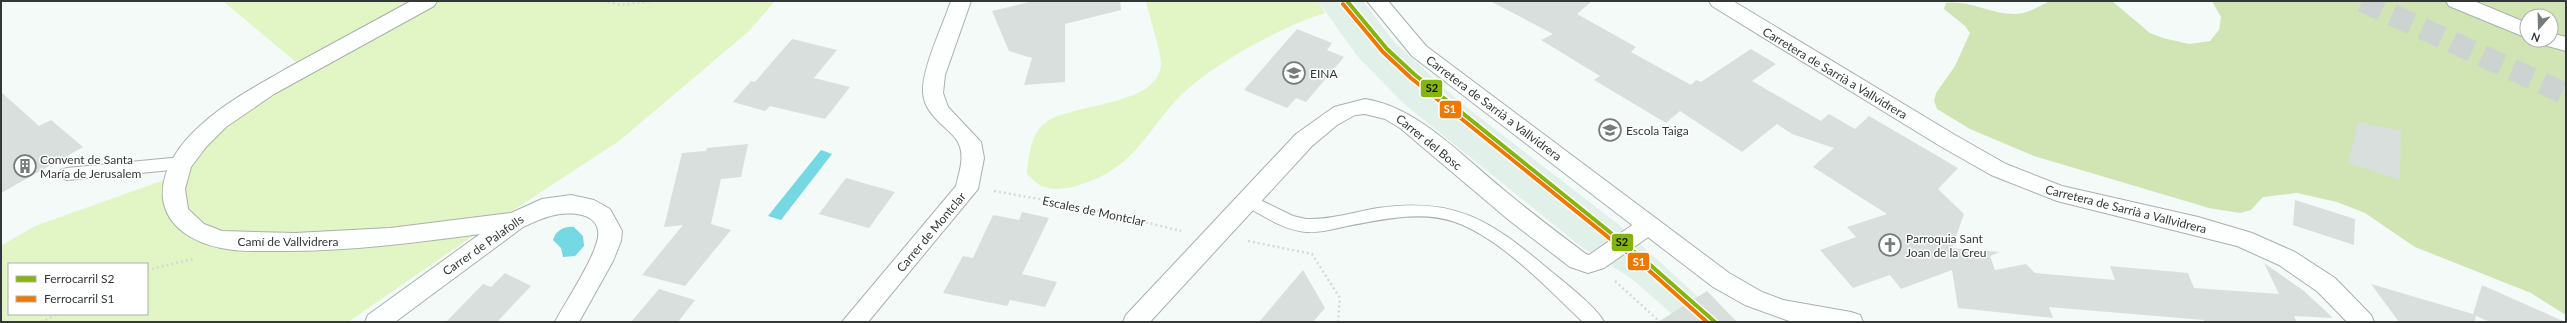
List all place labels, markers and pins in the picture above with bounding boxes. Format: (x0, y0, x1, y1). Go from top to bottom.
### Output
school or university icon: EINA (1281, 60, 1307, 86)
place label: EINA (1310, 66, 1338, 81)
school or university icon: Escola Taiga (1597, 117, 1623, 143)
place label: Escola Taiga (1626, 123, 1689, 138)
place label: Convent de Santa María de Jerusalem (40, 152, 142, 181)
building icon: Convent de Santa María de Jerusalem (12, 153, 38, 179)
place label: Parroquia Sant Joan de la Creu (1906, 231, 1987, 260)
church icon: Parroquia Sant Joan de la Creu (1877, 232, 1903, 258)

